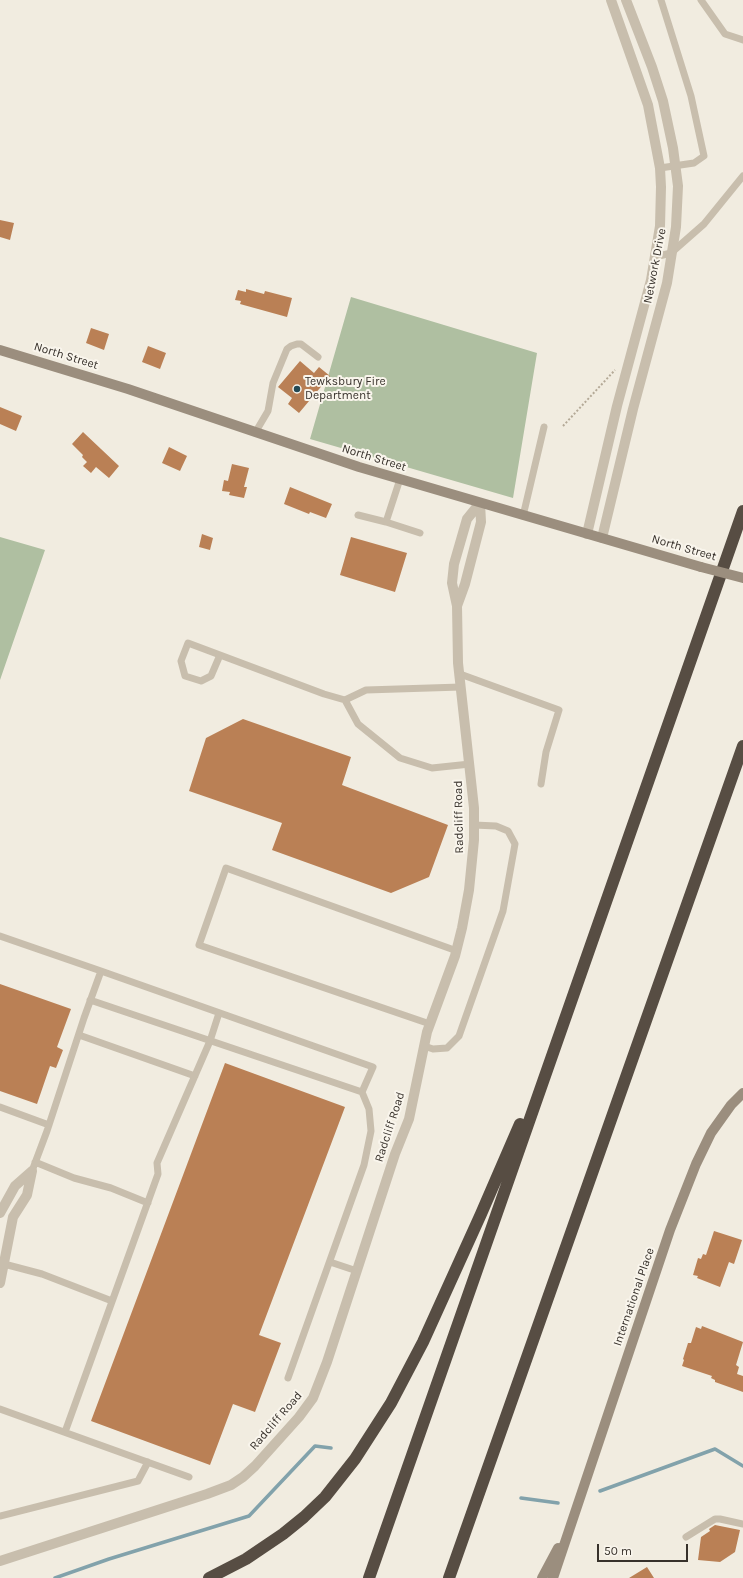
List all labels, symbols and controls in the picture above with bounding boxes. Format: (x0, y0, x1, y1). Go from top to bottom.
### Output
street label: Network Drive (641, 227, 669, 305)
street label: North Street (32, 339, 100, 373)
place label: Tewksbury Fire Department (305, 375, 386, 403)
marker: Tewksbury Fire Department (292, 384, 302, 394)
street label: North Street (340, 441, 408, 475)
street label: North Street (650, 532, 718, 564)
street label: Radcliff Road (451, 780, 467, 854)
street label: Radcliff Road (372, 1090, 408, 1164)
street label: International Place (610, 1246, 658, 1348)
street label: Radcliff Road (247, 1389, 305, 1453)
scale bar (599, 1536, 690, 1562)
text: 50 m (604, 1544, 632, 1558)

